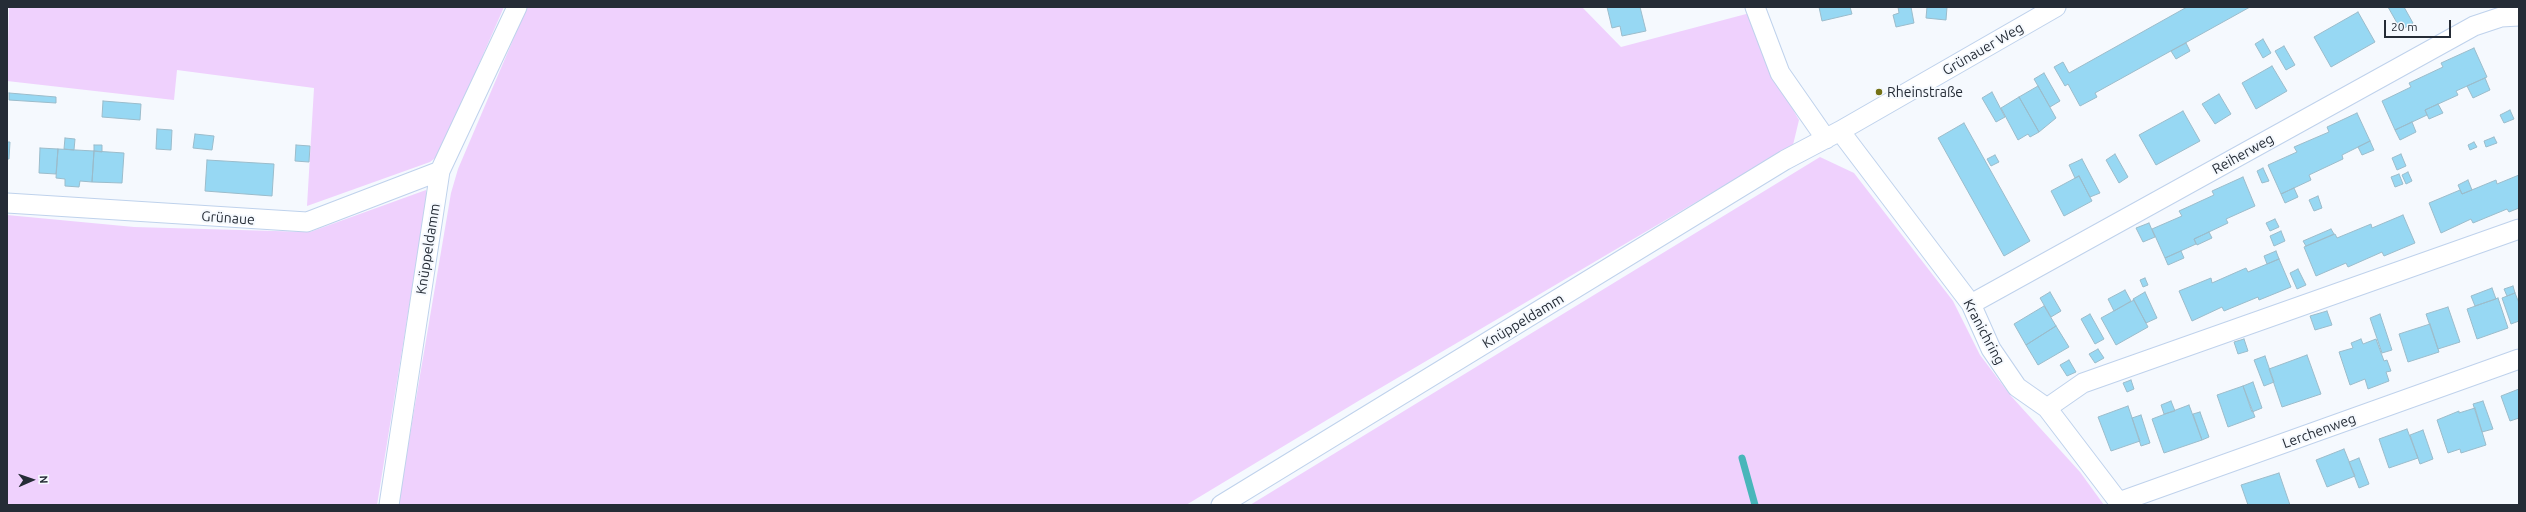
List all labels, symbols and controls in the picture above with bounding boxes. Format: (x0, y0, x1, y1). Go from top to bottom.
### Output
scale bar (2386, 12, 2453, 38)
street label: Grünauer Weg (1940, 19, 2026, 79)
text: 20 m (2391, 20, 2418, 33)
place label: Rheinstraße (1887, 84, 1963, 100)
marker: Rheinstraße (1874, 87, 1884, 97)
street label: Reiherweg (2209, 130, 2277, 178)
street label: Knüppeldamm (413, 202, 443, 296)
street label: Grünaue (201, 208, 255, 228)
street label: Knüppeldamm (1479, 290, 1567, 352)
street label: Kranichring (1960, 296, 2008, 368)
street label: Lerchenweg (2280, 410, 2358, 452)
north arrow (12, 460, 52, 500)
text: N (38, 475, 50, 484)

